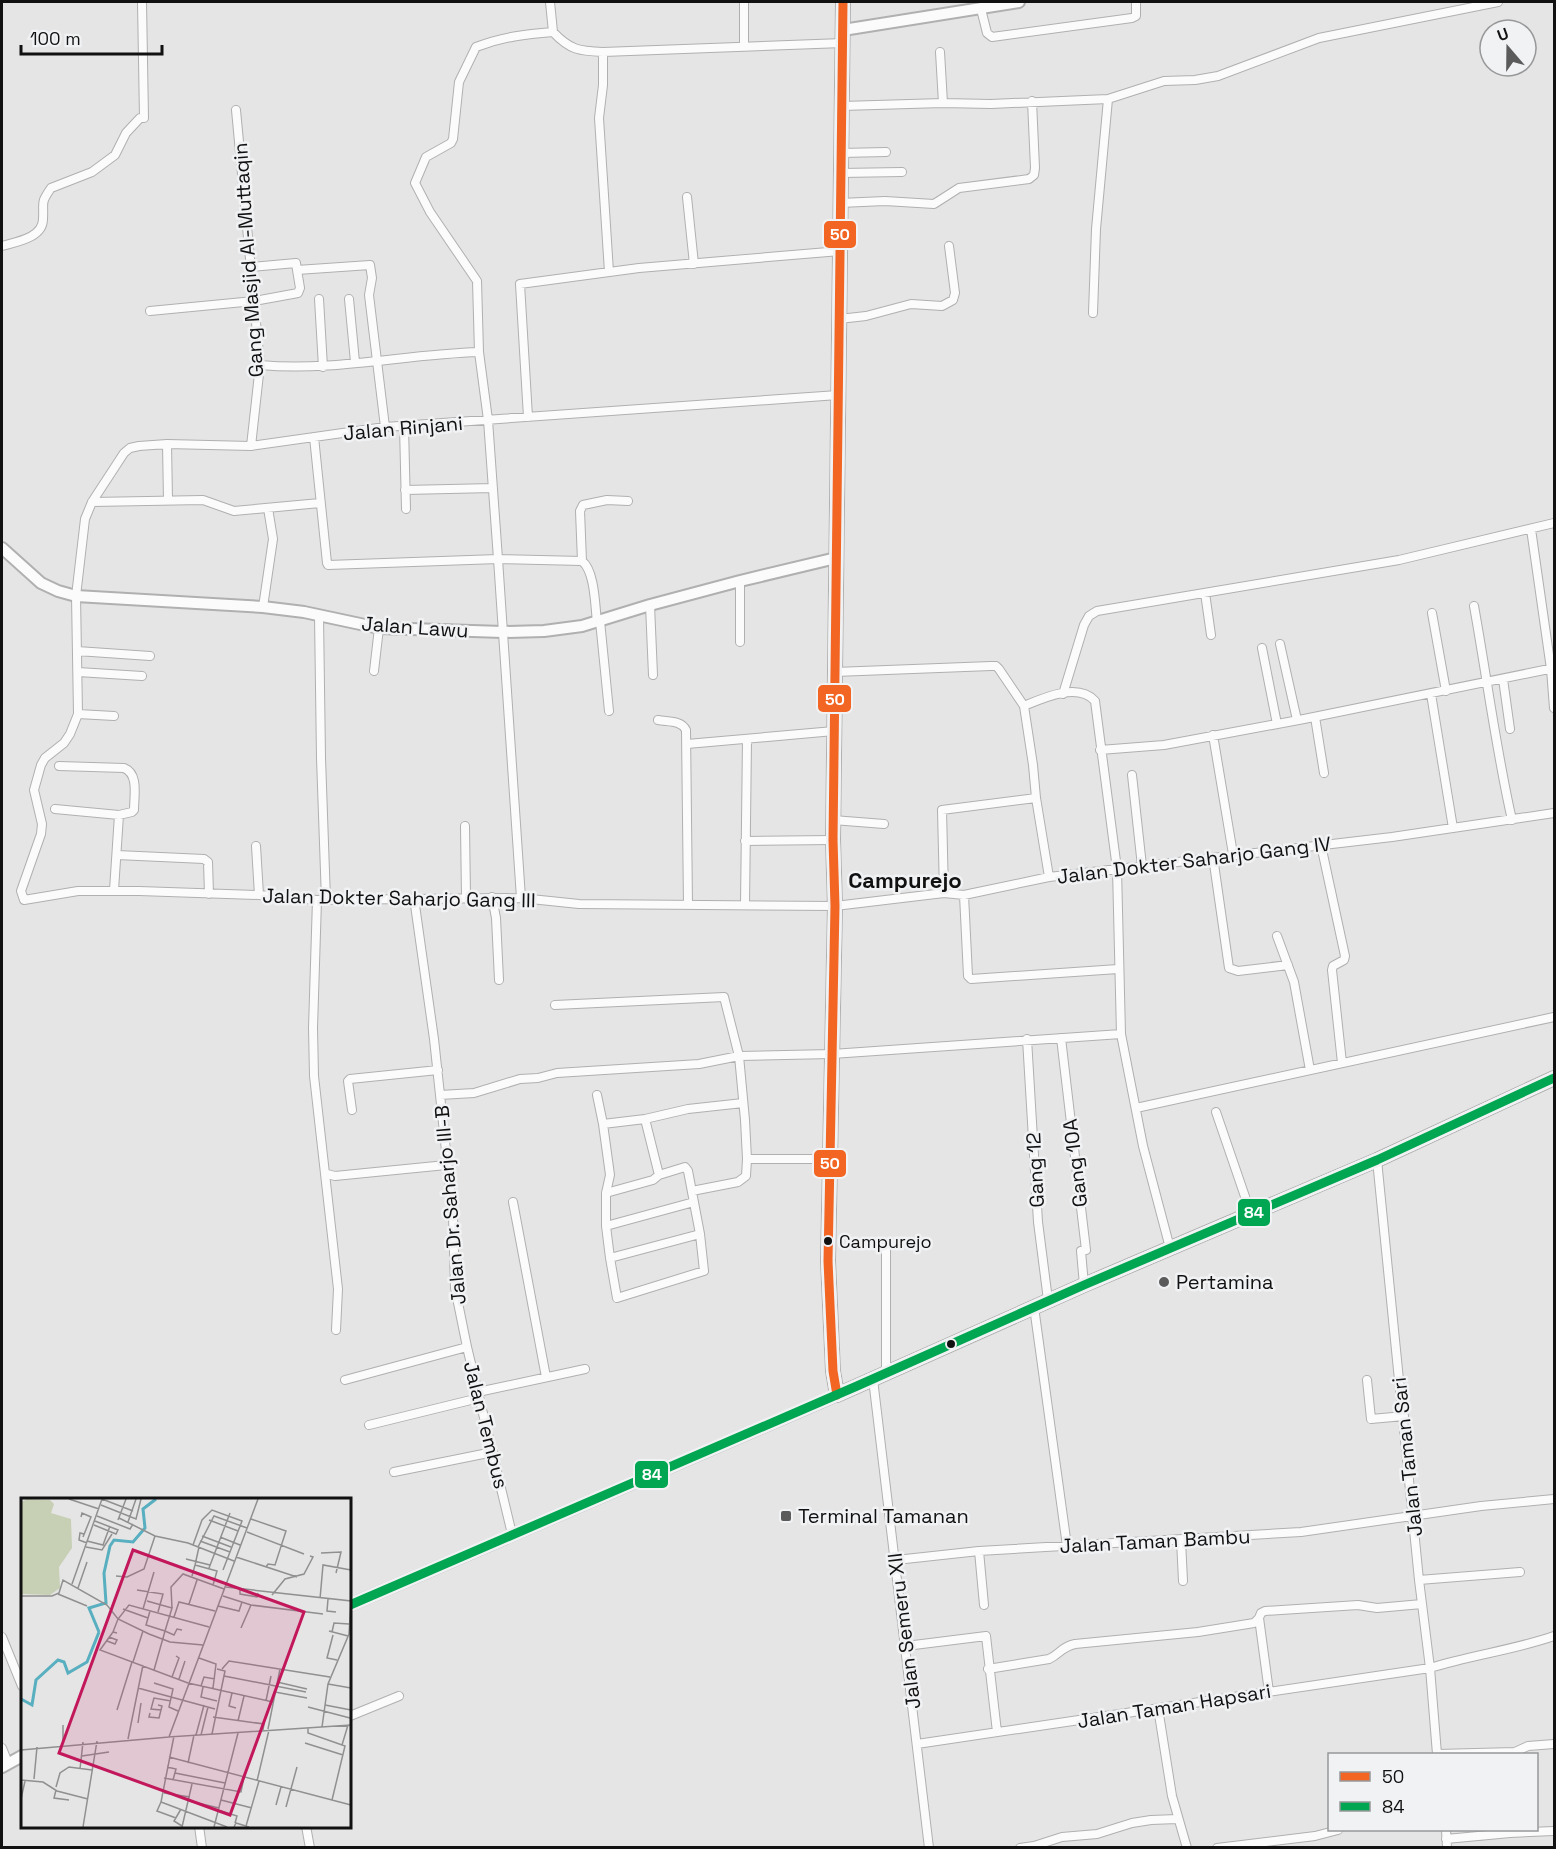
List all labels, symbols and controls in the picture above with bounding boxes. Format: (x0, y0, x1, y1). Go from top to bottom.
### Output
scale bar (21, 18, 162, 56)
north arrow (1478, 18, 1538, 78)
text: U (1494, 23, 1512, 46)
text: 100 m (30, 27, 81, 50)
street label: Gang Masjid Al-Muttaqin (227, 142, 269, 378)
line badge: 50 (823, 220, 857, 249)
text: 50 (830, 224, 850, 245)
street label: Jalan Rinjani (342, 410, 464, 446)
street label: Jalan Lawu (361, 610, 469, 644)
line badge: 50 (817, 684, 852, 713)
text: 50 (825, 689, 845, 710)
street label: Jalan Dokter Saharjo Gang IV (1055, 830, 1333, 890)
district label: Campurejo (848, 866, 962, 894)
street label: Jalan Dokter Saharjo Gang III (262, 883, 536, 913)
street label: Jalan Dr. Saharjo III-B (428, 1104, 472, 1306)
street label: Gang 10A (1057, 1117, 1093, 1209)
street label: Gang 12 (1020, 1132, 1050, 1208)
line badge: 50 (813, 1149, 847, 1178)
text: 50 (820, 1153, 840, 1174)
line badge: 84 (1237, 1198, 1271, 1227)
text: 84 (1244, 1202, 1264, 1223)
place label: Campurejo (839, 1230, 932, 1253)
marker: Campurejo (822, 1235, 834, 1247)
place label: Pertamina (1176, 1269, 1274, 1295)
marker: Pertamina (1157, 1275, 1171, 1289)
unlabelled marker (945, 1338, 957, 1350)
street label: Jalan Tembus (458, 1358, 514, 1492)
street label: Jalan Taman Sari (1386, 1376, 1428, 1538)
line badge: 84 (634, 1460, 669, 1489)
text: 84 (642, 1464, 662, 1485)
inset map (21, 1498, 351, 1828)
place label: Terminal Tamanan (798, 1503, 969, 1529)
marker: Terminal Tamanan (779, 1509, 793, 1523)
street label: Jalan Taman Bambu (1059, 1523, 1251, 1559)
street label: Jalan Semeru XII (882, 1551, 926, 1711)
street label: Jalan Taman Hapsari (1075, 1678, 1273, 1734)
legend (1328, 1753, 1538, 1831)
text: 50 (1382, 1765, 1404, 1788)
text: 84 (1382, 1795, 1404, 1818)

